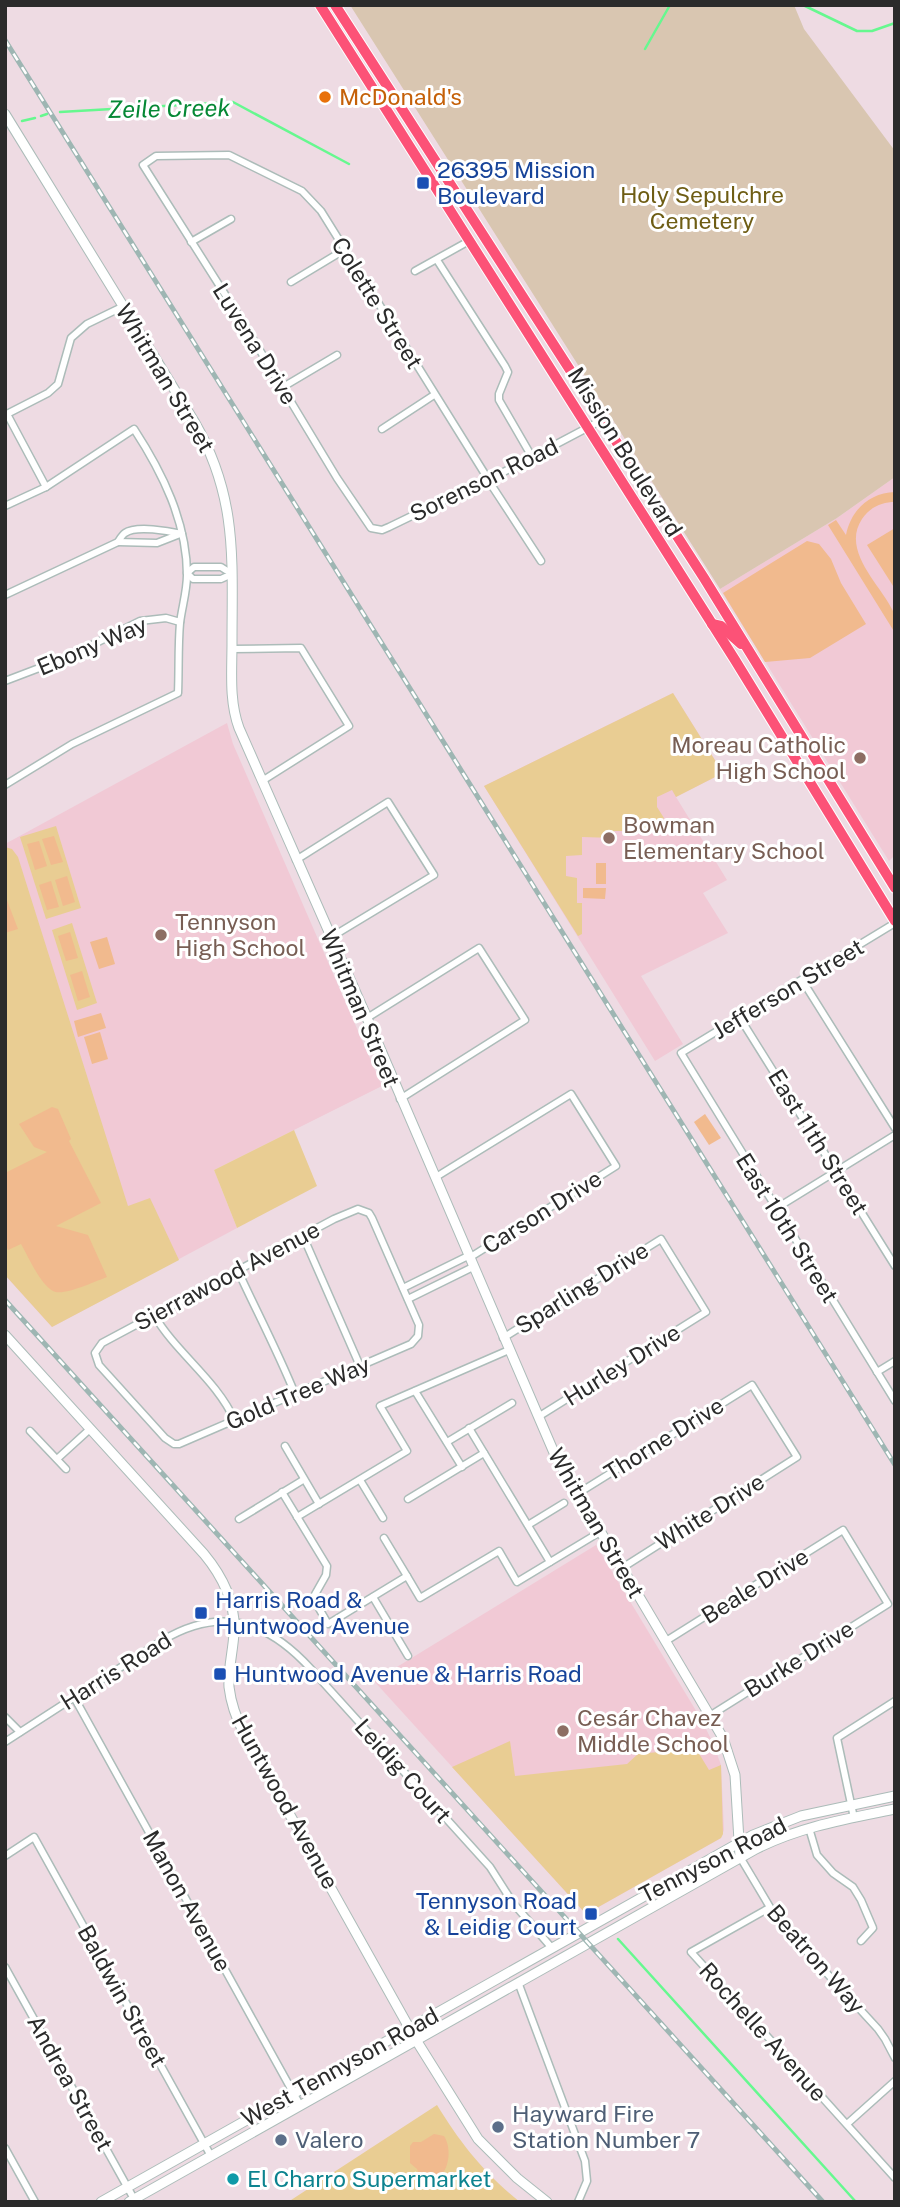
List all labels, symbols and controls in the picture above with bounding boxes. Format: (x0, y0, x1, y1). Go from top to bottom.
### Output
place label: McDonald's (339, 83, 462, 110)
marker: McDonald's (317, 89, 333, 105)
water label: Zeile Creek (107, 93, 231, 123)
place label: 26395 Mission Boulevard (437, 156, 595, 209)
marker: 26395 Mission Boulevard (415, 175, 431, 191)
park label: Holy Sepulchre Cemetery (620, 181, 784, 234)
street label: Colette Street (326, 232, 429, 373)
street label: Luvena Drive (208, 278, 303, 409)
street label: Whitman Street (110, 299, 220, 457)
street label: Mission Boulevard (562, 362, 688, 541)
street label: Sorenson Road (405, 432, 562, 527)
street label: Ebony Way (33, 610, 151, 681)
place label: Moreau Catholic High School (671, 731, 846, 784)
marker: Moreau Catholic High School (852, 750, 868, 766)
place label: Bowman Elementary School (623, 811, 825, 864)
marker: Bowman Elementary School (601, 830, 617, 846)
place label: Tennyson High School (175, 908, 305, 961)
street label: Whitman Street (315, 925, 406, 1091)
marker: Tennyson High School (153, 927, 169, 943)
street label: Jefferson Street (707, 933, 868, 1044)
street label: East 11th Street (763, 1064, 874, 1219)
street label: East 10th Street (731, 1148, 844, 1307)
street label: Carson Drive (477, 1164, 606, 1259)
street label: Sierrawood Avenue (129, 1215, 324, 1336)
street label: Sparling Drive (510, 1236, 653, 1339)
street label: Hurley Drive (559, 1318, 685, 1411)
street label: Gold Tree Way (222, 1350, 374, 1435)
street label: Thorne Drive (599, 1391, 728, 1486)
street label: Whitman Street (543, 1443, 650, 1602)
street label: White Drive (650, 1468, 769, 1556)
street label: Beale Drive (696, 1542, 813, 1629)
place label: Harris Road & Huntwood Avenue (215, 1586, 410, 1639)
marker: Harris Road & Huntwood Avenue (193, 1605, 209, 1621)
street label: Burke Drive (739, 1614, 858, 1703)
street label: Harris Road (55, 1626, 176, 1715)
place label: Huntwood Avenue & Harris Road (234, 1660, 582, 1687)
marker: Huntwood Avenue & Harris Road (212, 1666, 228, 1682)
place label: Cesár Chavez Middle School (577, 1704, 730, 1757)
street label: Huntwood Avenue (226, 1710, 344, 1894)
street label: Leidig Court (350, 1713, 457, 1828)
marker: Cesár Chavez Middle School (555, 1723, 571, 1739)
street label: Tennyson Road (635, 1811, 791, 1908)
street label: Manon Avenue (138, 1825, 237, 1976)
place label: Tennyson Road & Leidig Court (416, 1887, 577, 1940)
street label: Beatron Way (762, 1899, 871, 2019)
marker: Tennyson Road & Leidig Court (583, 1906, 599, 1922)
street label: Baldwin Street (72, 1920, 173, 2071)
street label: Rochelle Avenue (694, 1957, 833, 2107)
street label: West Tennyson Road (237, 2001, 443, 2132)
street label: Andrea Street (22, 2010, 119, 2155)
place label: Hayward Fire Station Number 7 (512, 2100, 700, 2153)
marker: Hayward Fire Station Number 7 (490, 2119, 506, 2135)
place label: Valero (295, 2126, 363, 2153)
marker: Valero (273, 2132, 289, 2148)
place label: El Charro Supermarket (247, 2165, 492, 2192)
marker: El Charro Supermarket (225, 2171, 241, 2187)

